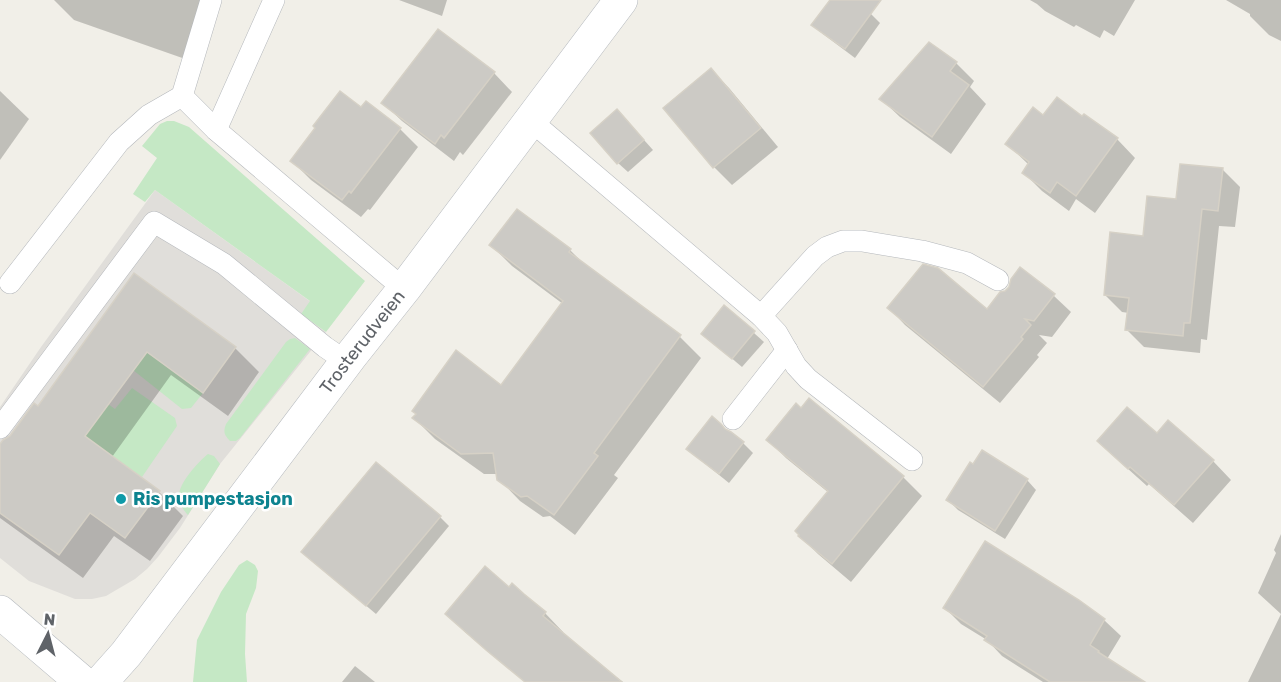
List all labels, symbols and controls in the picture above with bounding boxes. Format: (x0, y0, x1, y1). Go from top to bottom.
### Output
street label: Trosterudveien (315, 286, 410, 398)
place label: Ris pumpestasjon (133, 488, 293, 510)
marker: Ris pumpestasjon (114, 492, 128, 506)
north arrow (18, 604, 78, 664)
text: N (43, 610, 56, 630)

